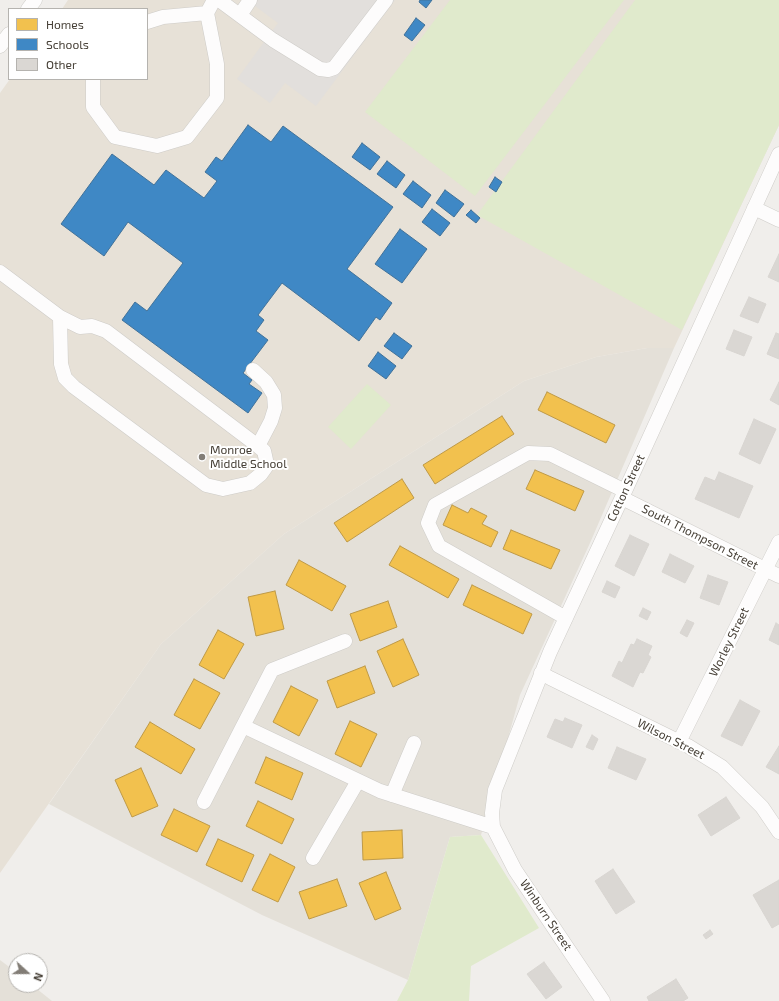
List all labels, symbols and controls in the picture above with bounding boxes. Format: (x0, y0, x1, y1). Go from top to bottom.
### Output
legend (8, 8, 148, 80)
text: Homes (46, 17, 84, 31)
text: Schools (46, 37, 89, 51)
text: Other (46, 57, 77, 71)
place label: Monroe Middle School (210, 443, 287, 471)
marker: Monroe Middle School (197, 452, 207, 462)
street label: Cotton Street (604, 452, 648, 524)
street label: South Thompson Street (639, 501, 761, 573)
street label: Worley Street (706, 605, 752, 679)
street label: Wilson Street (635, 716, 707, 762)
street label: Winburn Street (517, 877, 575, 953)
north arrow (8, 953, 48, 993)
text: N (31, 971, 46, 983)

